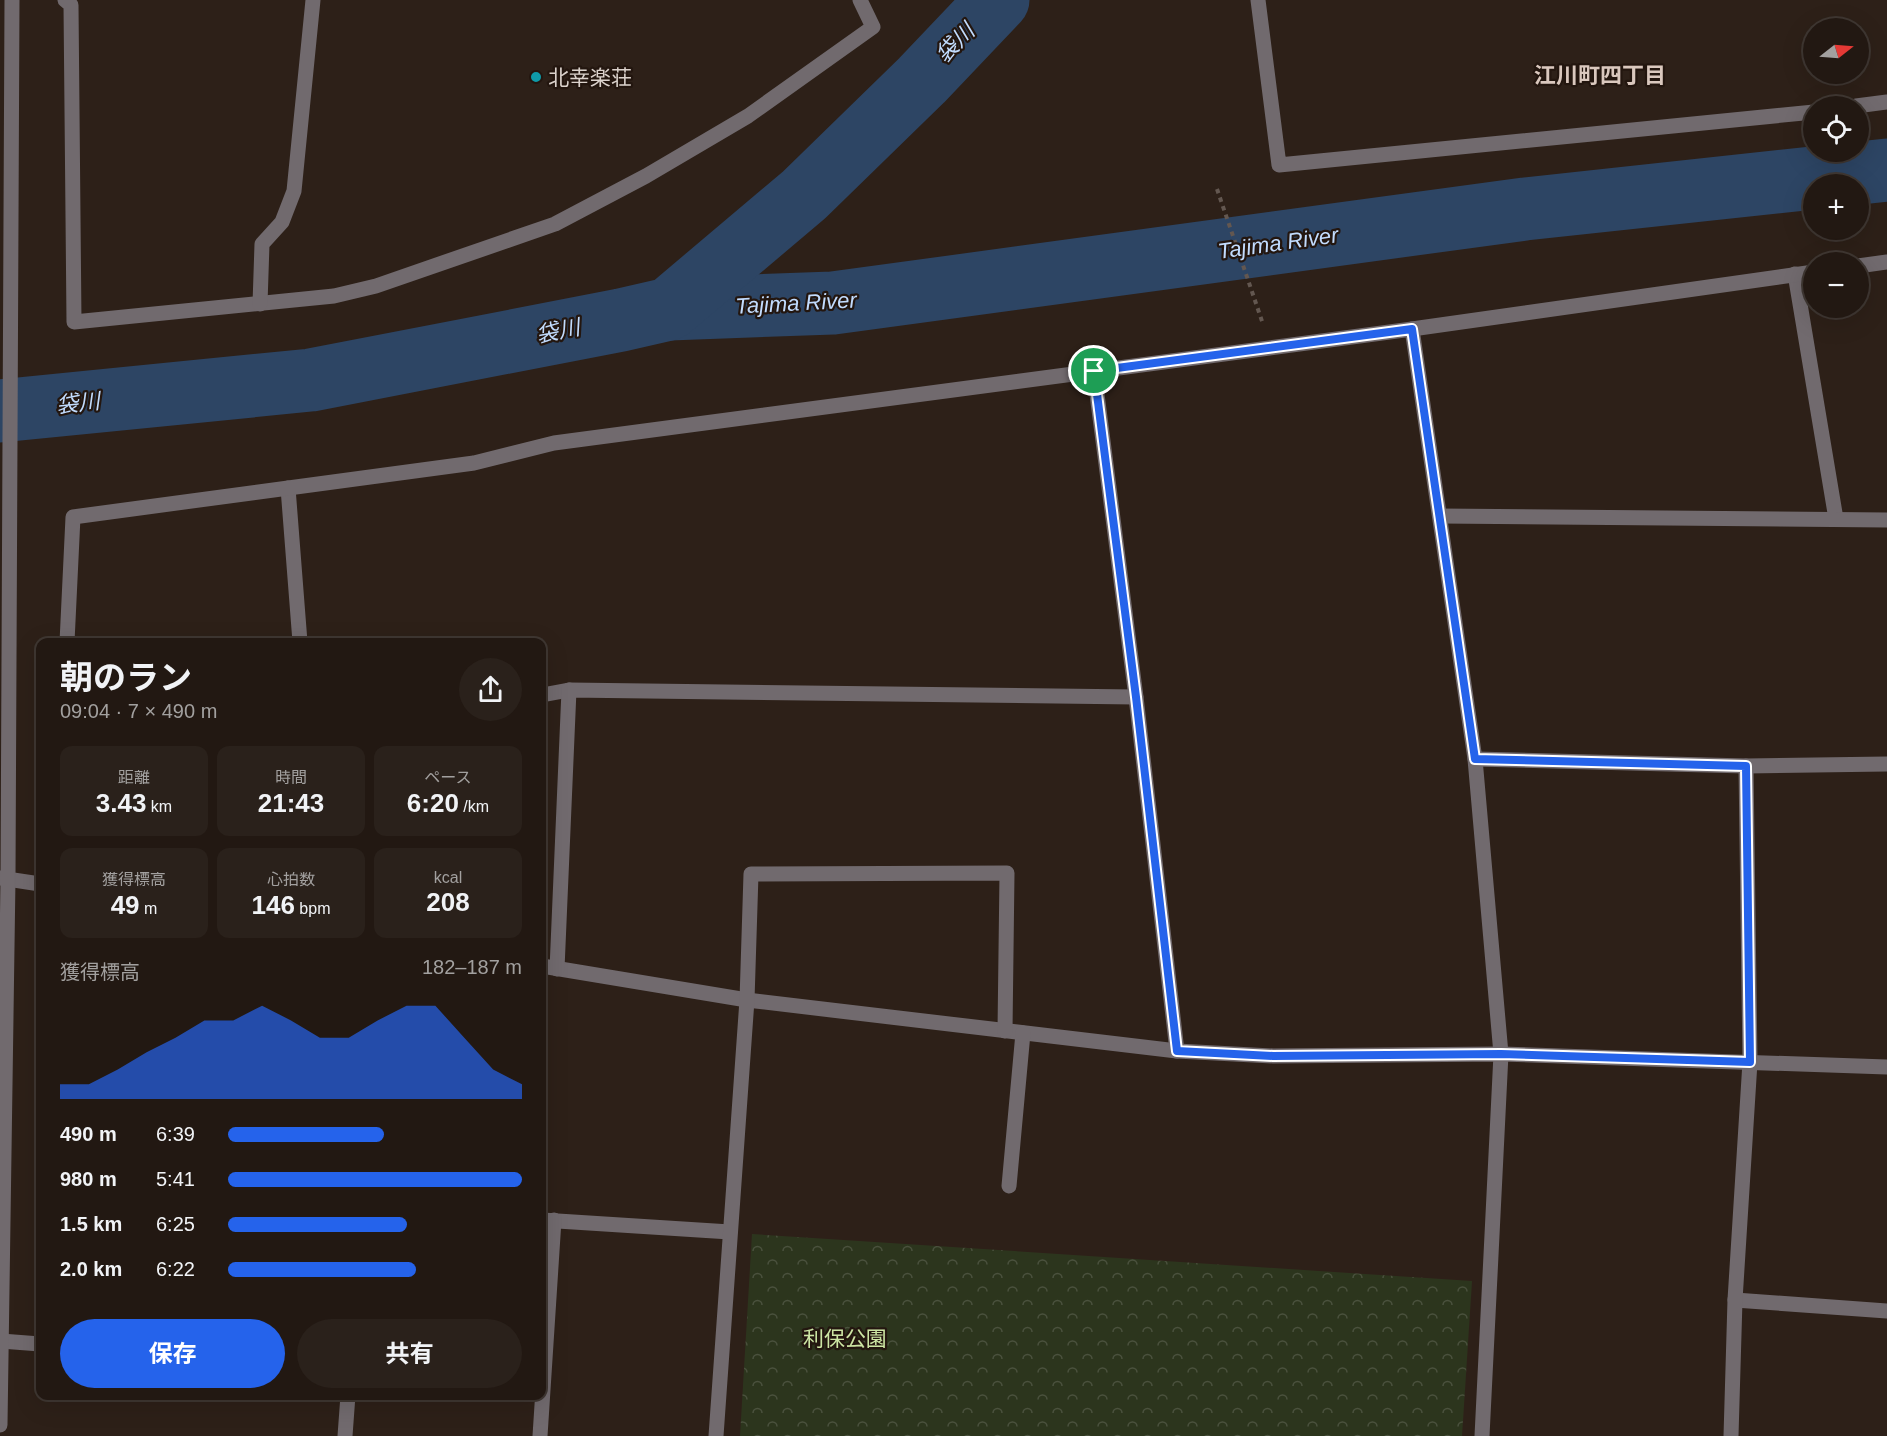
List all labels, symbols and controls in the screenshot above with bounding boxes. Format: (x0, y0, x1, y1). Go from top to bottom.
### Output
water label: 袋川 (931, 17, 981, 67)
north arrow (1803, 18, 1869, 84)
map controls (1803, 18, 1869, 318)
district label: 江川町四丁目 (1534, 63, 1666, 88)
place label: 北幸楽荘 (548, 66, 632, 89)
marker: 北幸楽荘 (529, 70, 543, 84)
button: locate (1803, 96, 1869, 162)
button: + (1803, 174, 1869, 240)
water label: Tajima River (1216, 222, 1342, 264)
button: − (1803, 252, 1869, 318)
water label: Tajima River (735, 287, 859, 319)
water label: 袋川 (534, 314, 584, 347)
pin (1068, 345, 1119, 396)
icon: arrive (1077, 354, 1110, 387)
water label: 袋川 (55, 388, 103, 418)
button: share (459, 658, 522, 721)
text: 朝のラン (60, 659, 192, 696)
text: 09:04 · 7 × 490 m (60, 700, 217, 722)
text: 距離 (118, 769, 150, 786)
text: 時間 (275, 769, 307, 786)
text: ペース (424, 769, 472, 786)
text: 3.43 (96, 788, 146, 818)
text: 21:43 (258, 788, 324, 818)
text: 6:20 (407, 788, 459, 818)
text: km (146, 798, 172, 815)
text: /km (459, 798, 489, 815)
text: kcal (434, 869, 462, 886)
text: 獲得標高 (102, 871, 166, 888)
text: 心拍数 (267, 871, 315, 888)
text: 208 (426, 887, 470, 917)
text: 49 (111, 890, 140, 920)
text: 146 (252, 890, 295, 920)
text: m (140, 900, 157, 917)
text: bpm (295, 900, 330, 917)
text: 182–187 m (422, 956, 522, 978)
text: 獲得標高 (60, 961, 140, 983)
text: 490 m (60, 1123, 117, 1145)
text: 6:39 (156, 1123, 195, 1145)
text: 980 m (60, 1168, 117, 1190)
text: 5:41 (156, 1168, 195, 1190)
text: 1.5 km (60, 1213, 122, 1235)
text: 6:25 (156, 1213, 195, 1235)
text: 2.0 km (60, 1258, 122, 1280)
text: 6:22 (156, 1258, 195, 1280)
button: 保存 (60, 1319, 285, 1388)
button: 共有 (297, 1319, 522, 1388)
park label: 利保公園 (803, 1327, 887, 1350)

